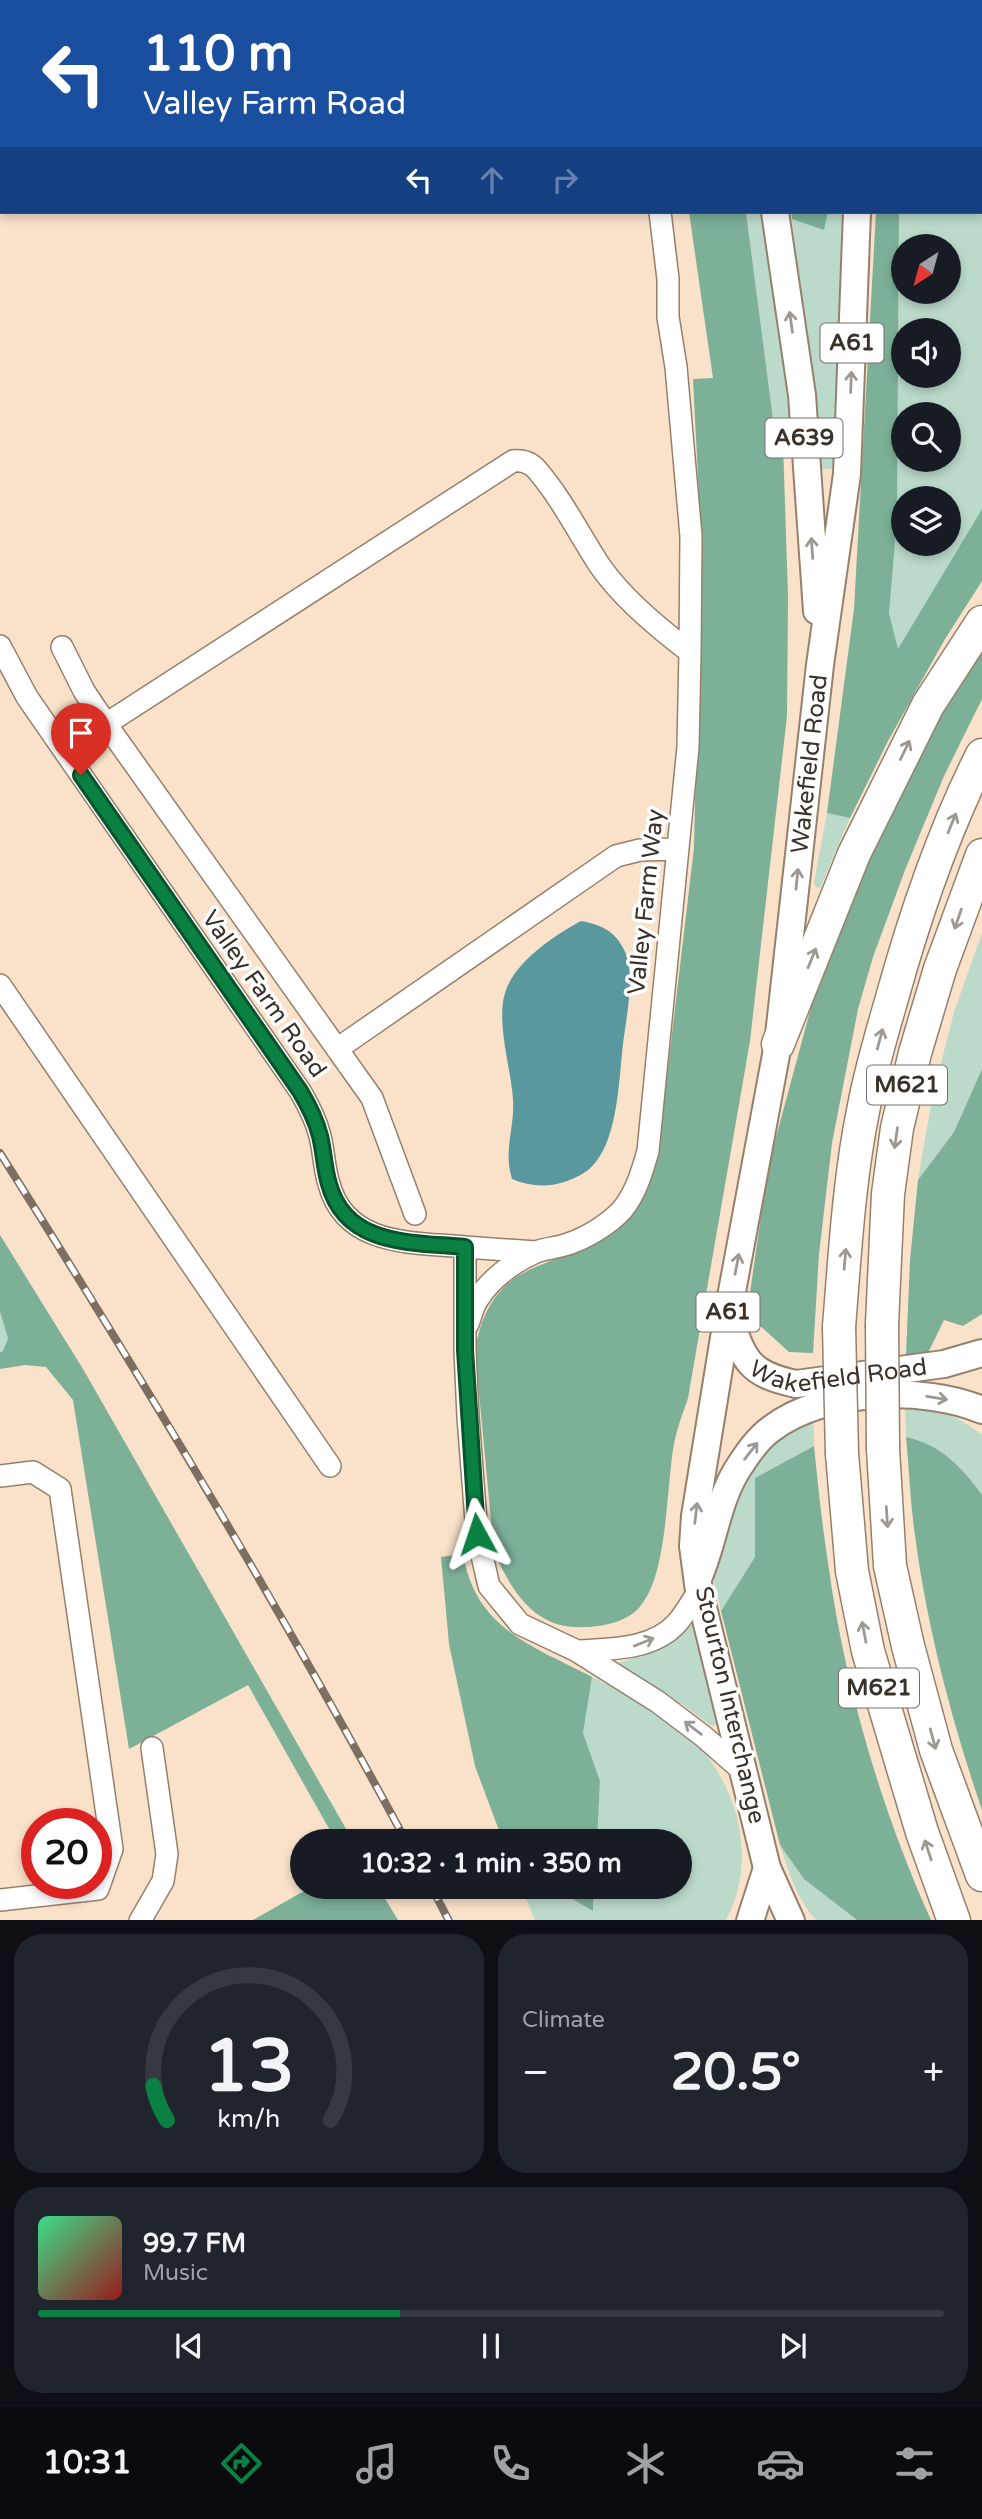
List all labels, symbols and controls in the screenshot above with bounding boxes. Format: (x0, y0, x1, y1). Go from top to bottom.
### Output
text: 110 m (143, 25, 293, 84)
icon: left (28, 28, 119, 119)
text: Valley Farm Road (143, 85, 406, 123)
icon: left (400, 161, 438, 199)
icon: ahead (473, 161, 511, 199)
icon: right (546, 161, 584, 199)
north arrow (891, 234, 961, 304)
map controls (891, 234, 961, 556)
one-way arrow (784, 311, 797, 334)
button: sound (891, 318, 961, 388)
road number: A61 (820, 324, 884, 362)
one-way arrow (844, 370, 857, 393)
button: search (891, 402, 961, 472)
road number: A639 (766, 418, 842, 458)
button: layers (891, 486, 961, 556)
one-way arrow (805, 537, 818, 560)
street label: Wakefield Road (785, 673, 833, 855)
pin (51, 703, 111, 775)
icon: arrive (62, 714, 100, 752)
one-way arrow (899, 740, 913, 761)
street label: Valley Farm Way (622, 808, 670, 996)
one-way arrow (946, 813, 959, 835)
one-way arrow (790, 868, 803, 891)
street label: Valley Farm Road (196, 905, 332, 1083)
one-way arrow (950, 908, 963, 930)
one-way arrow (807, 948, 820, 969)
one-way arrow (874, 1028, 887, 1051)
road number: M621 (867, 1066, 947, 1104)
one-way arrow (889, 1126, 902, 1149)
one-way arrow (839, 1248, 852, 1270)
one-way arrow (731, 1253, 744, 1276)
road number: A61 (696, 1292, 760, 1331)
street label: Wakefield Road (744, 1352, 929, 1399)
one-way arrow (925, 1391, 948, 1404)
one-way arrow (744, 1443, 759, 1461)
position arrow (440, 1497, 514, 1571)
one-way arrow (689, 1502, 702, 1525)
one-way arrow (881, 1505, 894, 1528)
street label: Stourton Interchange (689, 1584, 771, 1826)
one-way arrow (857, 1621, 870, 1644)
one-way arrow (633, 1635, 654, 1648)
road number: M621 (839, 1668, 919, 1708)
one-way arrow (684, 1720, 702, 1735)
one-way arrow (927, 1727, 940, 1750)
speed limit sign: 20 (21, 1808, 112, 1899)
one-way arrow (921, 1840, 933, 1862)
text: 10:32 · 1 min · 350 m (360, 1848, 622, 1879)
text: Climate (522, 2006, 605, 2034)
text: 13 (203, 2023, 295, 2111)
text: 20.5° (671, 2041, 801, 2104)
text: − (522, 2050, 549, 2096)
text: + (923, 2050, 944, 2096)
text: km/h (218, 2103, 280, 2133)
text: 99.7 FM (143, 2228, 246, 2259)
text: Music (143, 2259, 208, 2287)
icon: previous (170, 2327, 208, 2365)
icon: pause (472, 2327, 510, 2365)
icon: next (774, 2327, 812, 2365)
icon: directions (217, 2439, 266, 2488)
icon: music (352, 2439, 401, 2488)
icon: phone (486, 2439, 535, 2488)
icon: climate (621, 2439, 670, 2488)
icon: car (756, 2439, 805, 2488)
icon: filters (890, 2439, 939, 2488)
text: 10:31 (43, 2444, 132, 2482)

